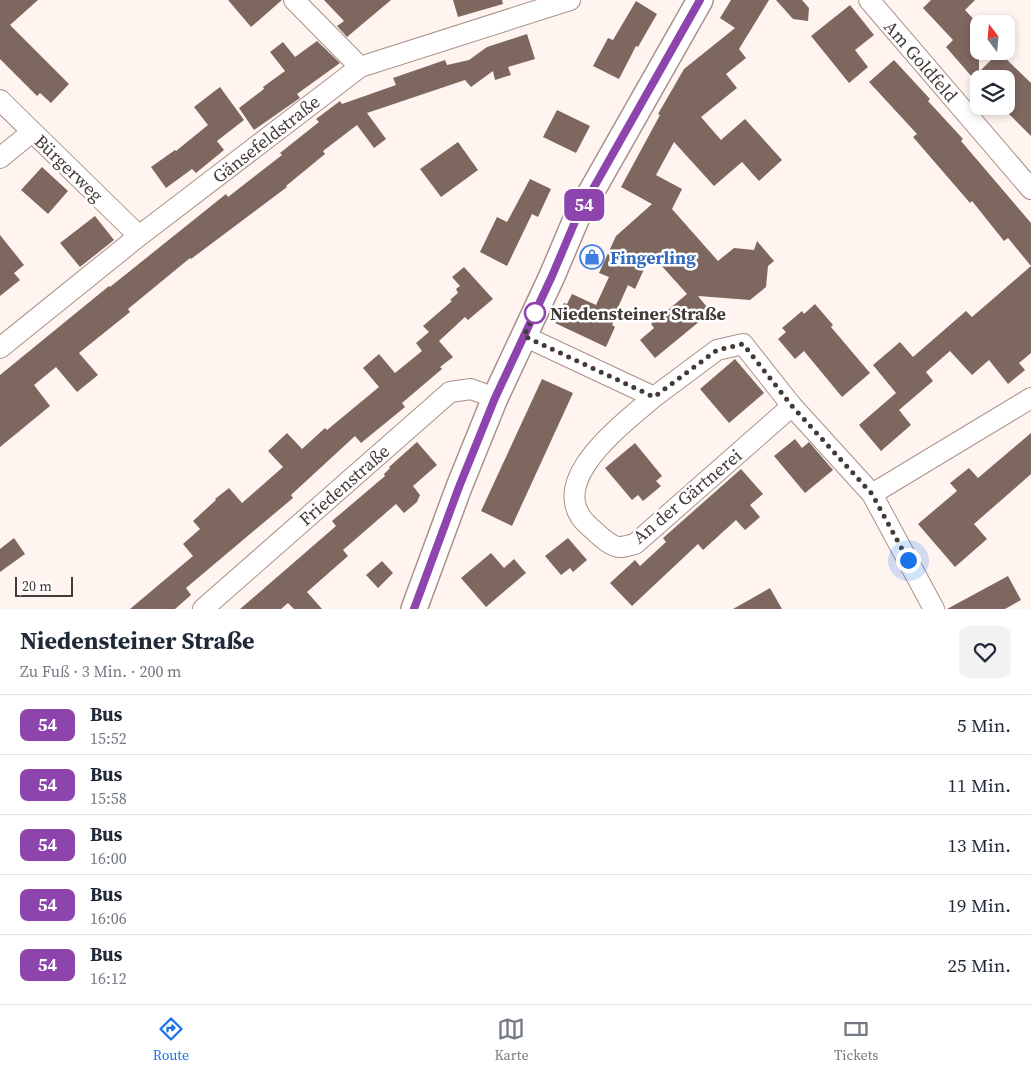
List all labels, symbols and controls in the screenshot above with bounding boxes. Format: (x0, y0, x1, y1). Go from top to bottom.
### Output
street label: Am Goldfeld (879, 15, 963, 107)
north arrow (970, 15, 1015, 60)
map controls (970, 15, 1015, 115)
button: layers (970, 70, 1015, 115)
street label: Gänsefeldstraße (207, 89, 325, 189)
street label: Bürgerweg (29, 129, 109, 207)
line badge: 54 (562, 189, 606, 221)
text: 54 (574, 192, 594, 217)
shop icon: Fingerling (579, 244, 605, 270)
place label: Fingerling (610, 245, 696, 270)
place label: Niedensteiner Straße (550, 301, 726, 326)
marker: Niedensteiner Straße (524, 302, 546, 324)
street label: Friedenstraße (293, 439, 395, 531)
street label: An der Gärtnerei (627, 443, 747, 549)
your location (896, 548, 921, 573)
scale bar (15, 574, 72, 597)
text: 20 m (22, 576, 52, 596)
text: Niedensteiner Straße (20, 624, 255, 657)
button: heart (959, 626, 1011, 678)
text: Zu Fuß · 3 Min. · 200 m (20, 660, 182, 682)
text: Bus (90, 701, 122, 727)
text: 54 (38, 712, 57, 737)
text: 5 Min. (957, 712, 1011, 738)
text: 15:52 (90, 727, 127, 749)
text: Bus (90, 761, 122, 787)
text: 54 (38, 772, 57, 797)
text: 11 Min. (948, 772, 1011, 798)
text: 15:58 (90, 787, 127, 809)
text: Bus (90, 821, 122, 847)
text: 54 (38, 832, 57, 857)
text: 13 Min. (948, 832, 1011, 858)
text: 16:00 (90, 847, 127, 869)
text: Bus (90, 881, 122, 907)
text: 54 (38, 892, 57, 917)
text: 19 Min. (948, 892, 1011, 918)
text: 16:06 (90, 907, 127, 929)
text: Bus (90, 941, 122, 967)
text: 54 (38, 952, 57, 977)
text: 25 Min. (948, 952, 1011, 978)
text: 16:12 (90, 967, 127, 989)
tab: Route (153, 1015, 189, 1065)
tab: Karte (494, 1015, 529, 1065)
tab: Tickets (834, 1015, 878, 1065)

